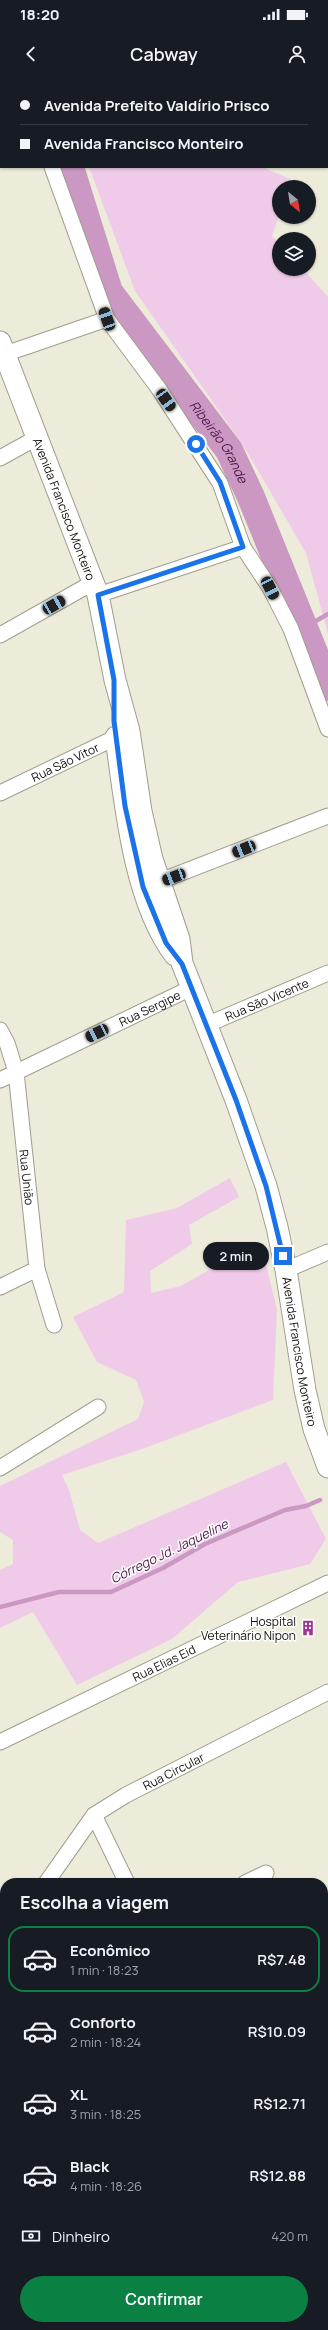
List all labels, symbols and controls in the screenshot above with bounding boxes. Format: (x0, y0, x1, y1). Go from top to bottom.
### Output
text: 18:20 (20, 4, 60, 25)
text: Cabway (130, 42, 198, 66)
icon: back (20, 43, 42, 65)
icon: person (286, 43, 308, 65)
text: Avenida Prefeito Valdírio Prisco (44, 95, 269, 116)
text: Avenida Francisco Monteiro (44, 133, 244, 154)
north arrow (272, 180, 316, 224)
map controls (272, 180, 316, 276)
button: layers (272, 232, 316, 276)
car (97, 306, 117, 332)
car (154, 387, 178, 413)
water label: Ribeirão Grande (186, 397, 253, 487)
street label: Avenida Francisco Monteiro (29, 435, 100, 583)
route start (187, 435, 205, 453)
car (259, 575, 281, 601)
car (41, 594, 67, 616)
street label: Rua São Vitor (28, 738, 102, 785)
car (231, 839, 257, 859)
car (161, 867, 187, 887)
street label: Rua São Vicente (222, 974, 311, 1024)
street label: Rua Sergipe (116, 986, 183, 1030)
car (84, 1022, 110, 1044)
street label: Rua União (16, 1149, 39, 1206)
callout: 2 min (203, 1242, 269, 1270)
text: 2 min (219, 1247, 253, 1265)
route end (274, 1247, 292, 1265)
street label: Avenida Francisco Monteiro (279, 1275, 322, 1428)
water label: Córrego Jd. Jaqueline (107, 1514, 232, 1587)
place label: Hospital Veterinário Nipon (201, 1613, 296, 1644)
building icon: Hospital Veterinário Nipon (299, 1619, 317, 1637)
street label: Rua Elias Eid (129, 1640, 198, 1685)
street label: Rua Circular (140, 1748, 208, 1794)
text: Escolha a viagem (20, 1890, 169, 1914)
text: Econômico (70, 1940, 150, 1961)
icon: car (22, 1941, 58, 1977)
text: R$7.48 (257, 1949, 306, 1970)
text: 1 min · 18:23 (70, 1961, 139, 1979)
text: Conforto (70, 2012, 136, 2033)
icon: car (22, 2013, 58, 2049)
text: R$10.09 (248, 2021, 306, 2042)
text: 2 min · 18:24 (70, 2033, 141, 2051)
text: XL (70, 2084, 88, 2105)
icon: car (22, 2085, 58, 2121)
text: R$12.71 (253, 2093, 306, 2114)
text: 3 min · 18:25 (70, 2105, 141, 2123)
text: Black (70, 2156, 109, 2177)
icon: car (22, 2157, 58, 2193)
text: R$12.88 (250, 2165, 306, 2186)
text: 4 min · 18:26 (70, 2177, 142, 2195)
icon: cash (20, 2225, 42, 2247)
text: Dinheiro (52, 2226, 110, 2247)
text: 420 m (271, 2227, 308, 2245)
button: Confirmar (20, 2276, 308, 2322)

